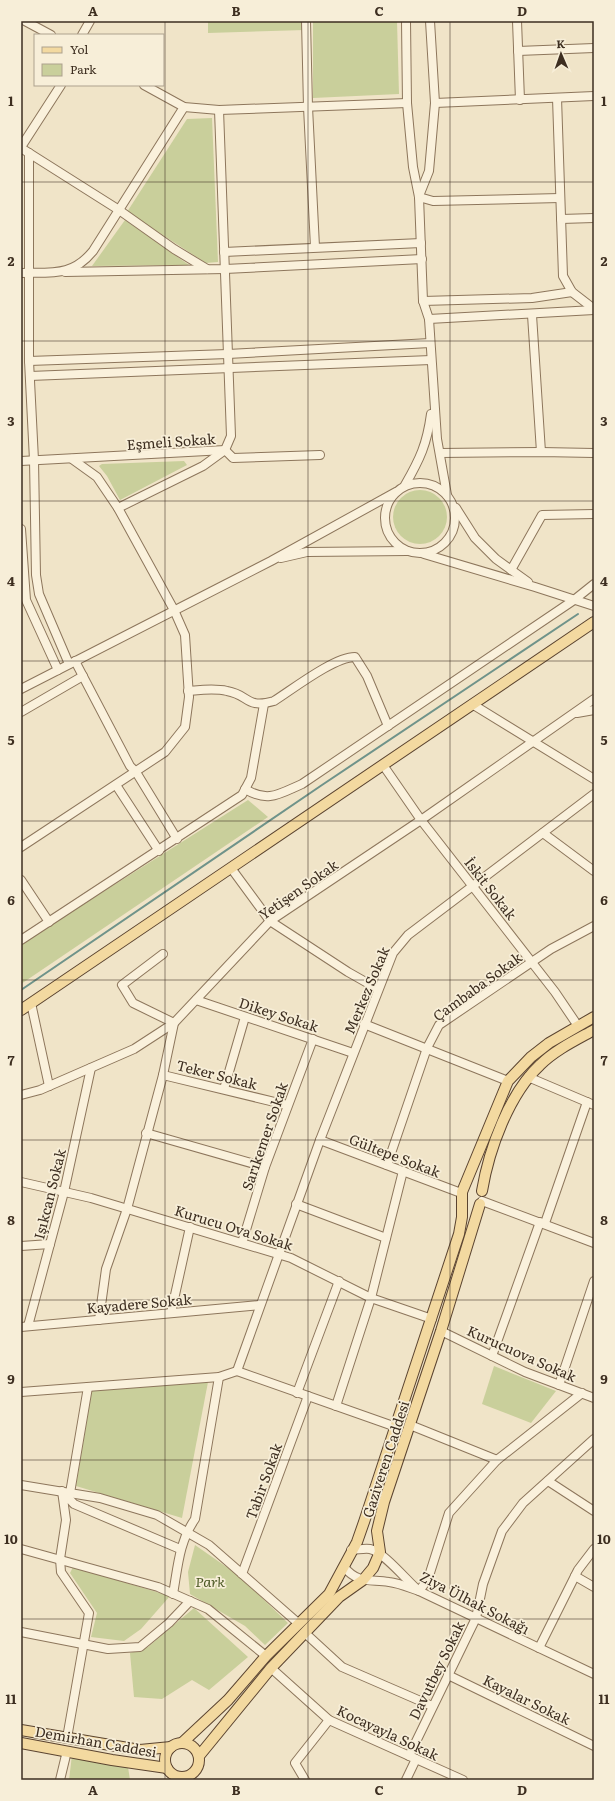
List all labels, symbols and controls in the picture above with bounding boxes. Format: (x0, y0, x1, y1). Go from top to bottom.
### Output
text: A (88, 1, 98, 20)
text: B (232, 1, 241, 20)
text: C (374, 1, 384, 20)
text: D (517, 1, 527, 20)
legend (34, 34, 164, 86)
north arrow (541, 34, 581, 74)
text: K (556, 35, 566, 51)
text: Yol (70, 40, 88, 58)
text: Park (70, 60, 97, 78)
text: 1 (8, 91, 14, 110)
text: 1 (601, 91, 607, 110)
text: 2 (8, 251, 15, 270)
text: 2 (601, 251, 608, 270)
text: 3 (7, 411, 15, 430)
text: 3 (600, 411, 608, 430)
street label: Eşmeli Sokak (126, 428, 217, 454)
text: 4 (7, 571, 15, 590)
text: 4 (600, 571, 608, 590)
text: 5 (7, 730, 15, 749)
text: 5 (600, 730, 608, 749)
street label: İskit Sokak (460, 853, 522, 924)
street label: Yetişen Sokak (254, 854, 342, 924)
text: 6 (7, 890, 15, 909)
text: 6 (600, 890, 608, 909)
street label: Merkez Sokak (339, 943, 394, 1037)
street label: Çambaba Sokak (428, 947, 526, 1025)
street label: Dikey Sokak (237, 992, 322, 1036)
text: 7 (7, 1050, 15, 1069)
text: 7 (600, 1050, 608, 1069)
street label: Teker Sokak (175, 1054, 260, 1094)
street label: Sarıkemer Sokak (236, 1079, 292, 1193)
street label: Gültepe Sokak (346, 1128, 444, 1182)
street label: Işıkcan Sokak (28, 1146, 70, 1241)
street label: Kurucu Ova Sokak (172, 1199, 296, 1255)
text: 8 (7, 1210, 15, 1229)
text: 8 (600, 1210, 608, 1229)
street label: Kayadere Sokak (86, 1288, 193, 1318)
street label: Kurucuova Sokak (464, 1320, 580, 1386)
text: 9 (7, 1369, 15, 1388)
text: 9 (600, 1369, 608, 1388)
street label: Gaziveren Caddesi (357, 1398, 413, 1520)
street label: Tabir Sokak (240, 1440, 286, 1522)
text: 10 (4, 1529, 18, 1548)
text: 10 (597, 1529, 611, 1548)
street label: Ziya Ülhak Sokağı (417, 1566, 534, 1638)
park label: Park (195, 1571, 225, 1591)
street label: Davutbey Sokak (403, 1617, 469, 1723)
street label: Kayalar Sokak (480, 1669, 574, 1729)
text: 11 (6, 1689, 17, 1708)
text: 11 (599, 1689, 610, 1708)
street label: Kocayayla Sokak (334, 1700, 443, 1765)
street label: Demirhan Caddesi (34, 1720, 159, 1762)
text: A (88, 1780, 98, 1799)
text: B (232, 1780, 241, 1799)
text: C (374, 1780, 384, 1799)
text: D (517, 1780, 527, 1799)

